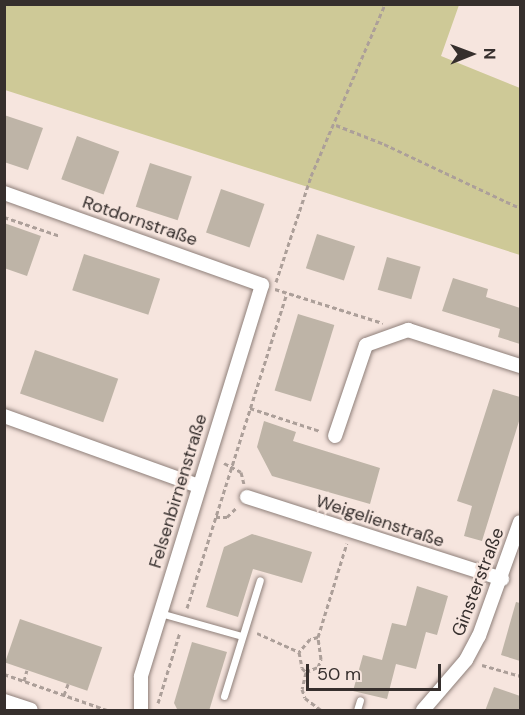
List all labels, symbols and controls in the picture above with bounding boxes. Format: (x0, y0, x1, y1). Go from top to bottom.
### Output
north arrow (441, 24, 501, 84)
text: N (479, 48, 500, 60)
street label: Rotdornstraße (80, 191, 200, 251)
street label: Felsenbirnenstraße (144, 411, 212, 571)
street label: Weigelienstraße (313, 490, 447, 552)
street label: Ginsterstraße (447, 525, 509, 639)
scale bar (309, 652, 444, 690)
text: 50 m (317, 662, 361, 686)

